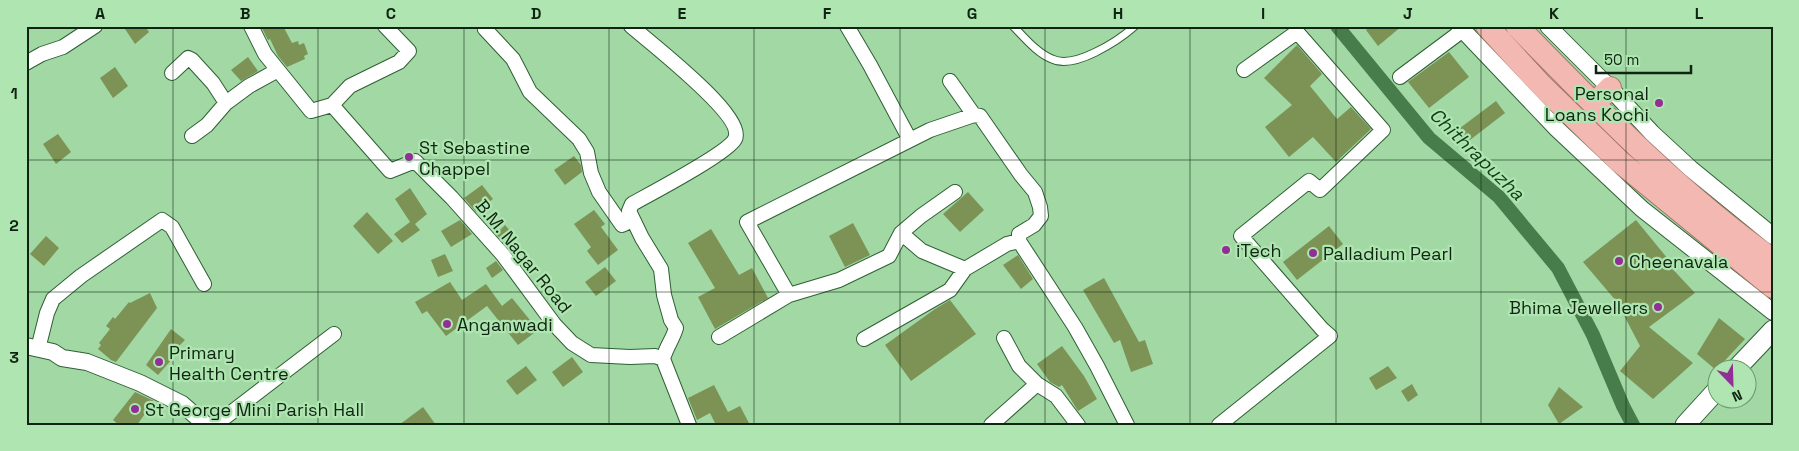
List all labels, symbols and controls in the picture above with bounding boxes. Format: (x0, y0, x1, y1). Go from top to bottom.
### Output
text: A (95, 3, 105, 24)
text: B (240, 3, 250, 24)
text: C (386, 3, 396, 24)
text: D (531, 3, 541, 24)
text: E (678, 3, 687, 24)
text: F (823, 3, 832, 24)
text: G (967, 3, 977, 24)
text: H (1113, 3, 1123, 24)
text: I (1261, 3, 1265, 24)
text: J (1403, 3, 1413, 24)
text: K (1549, 3, 1559, 24)
text: L (1695, 3, 1704, 24)
scale bar (1596, 42, 1692, 74)
text: 50 m (1604, 50, 1639, 69)
place label: Personal Loans Kochi (1545, 82, 1649, 126)
text: 1 (10, 83, 18, 104)
marker: Personal Loans Kochi (1653, 97, 1665, 109)
water label: Chithrapuzha (1424, 102, 1530, 206)
place label: St Sebastine Chappel (419, 136, 530, 180)
marker: St Sebastine Chappel (403, 151, 415, 163)
street label: B.M. Nagar Road (471, 194, 577, 318)
text: 2 (9, 215, 19, 236)
place label: iTech (1236, 239, 1282, 262)
place label: Palladium Pearl (1323, 242, 1453, 265)
marker: iTech (1220, 244, 1232, 256)
marker: Palladium Pearl (1307, 247, 1319, 259)
place label: Cheenavala (1629, 250, 1728, 273)
marker: Cheenavala (1613, 255, 1625, 267)
place label: Bhima Jewellers (1509, 296, 1648, 319)
marker: Bhima Jewellers (1652, 301, 1664, 313)
place label: Anganwadi (457, 313, 553, 336)
marker: Anganwadi (441, 318, 453, 330)
place label: Primary Health Centre (169, 341, 289, 385)
text: 3 (9, 347, 19, 368)
marker: Primary Health Centre (153, 356, 165, 368)
north arrow (1706, 358, 1756, 408)
text: N (1729, 386, 1745, 406)
place label: St George Mini Parish Hall (145, 398, 364, 421)
marker: St George Mini Parish Hall (129, 403, 141, 415)

